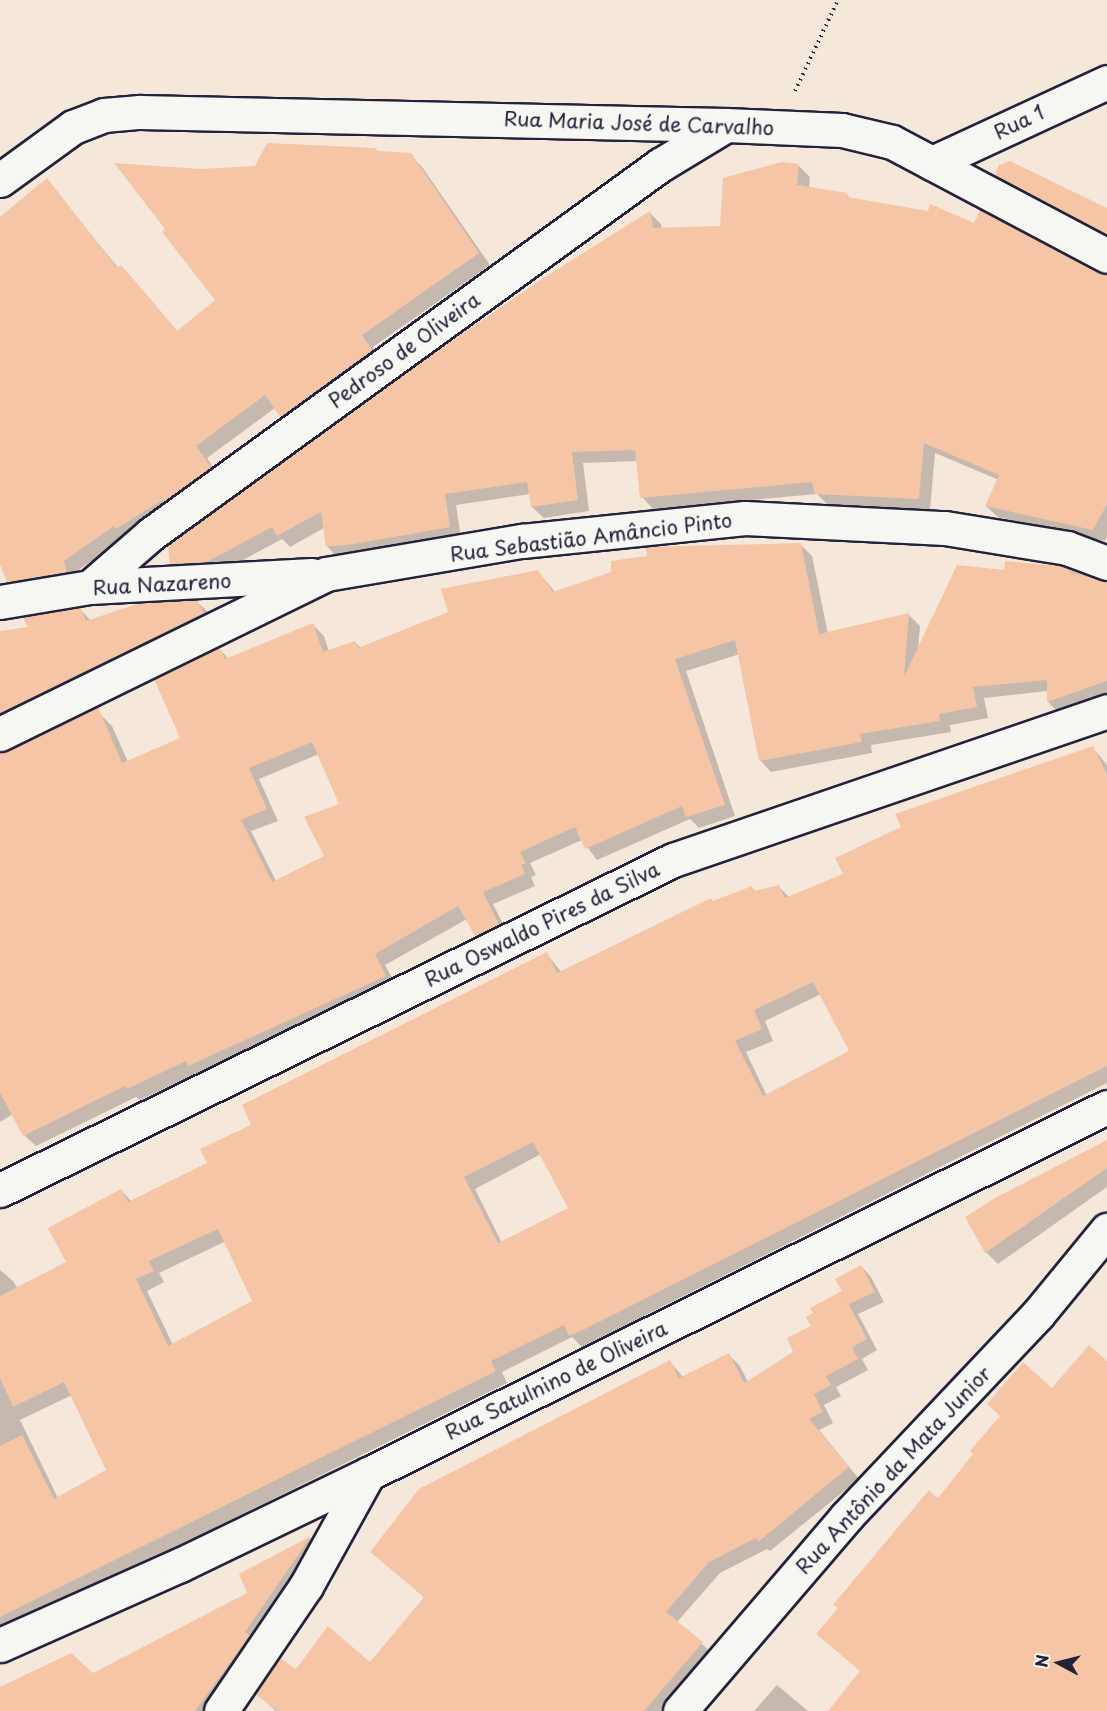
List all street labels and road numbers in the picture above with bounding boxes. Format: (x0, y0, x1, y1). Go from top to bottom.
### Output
street label: Rua 1 (990, 100, 1048, 144)
street label: Rua Maria José de Carvalho (502, 106, 776, 140)
street label: Pedroso de Oliveira (323, 286, 485, 414)
street label: Rua Sebastião Amâncio Pinto (448, 508, 734, 566)
street label: Rua Nazareno (92, 568, 232, 600)
street label: Rua Oswaldo Pires da Silva (418, 855, 666, 993)
street label: Rua Satulnino de Oliveira (440, 1315, 672, 1445)
street label: Rua Antônio da Mata Junior (790, 1360, 996, 1580)

